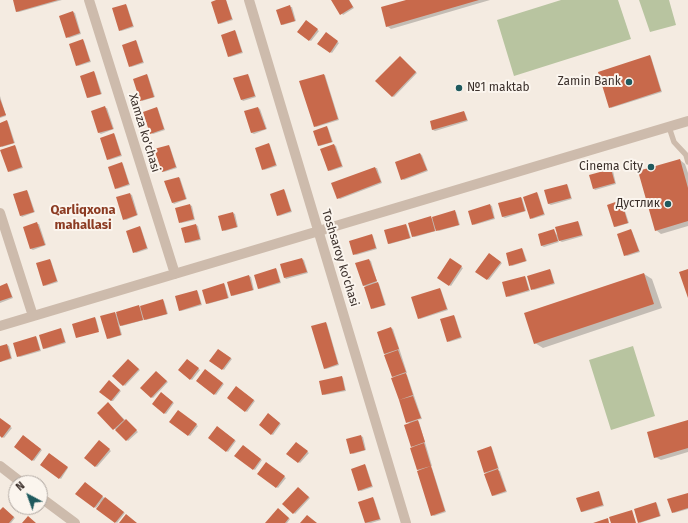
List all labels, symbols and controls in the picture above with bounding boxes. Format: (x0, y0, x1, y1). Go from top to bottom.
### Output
place label: Zamin Bank (558, 75, 621, 89)
marker: Zamin Bank (624, 77, 634, 87)
place label: №1 maktab (467, 81, 530, 95)
marker: №1 maktab (454, 83, 464, 93)
street label: Xamza ko'chasi (125, 92, 163, 174)
place label: Cinema City (579, 160, 643, 174)
marker: Cinema City (646, 162, 656, 172)
place label: Дустлик (616, 197, 660, 211)
marker: Дустлик (663, 199, 673, 209)
district label: Qarliqxona mahallasi (50, 202, 116, 233)
street label: Toshsaroy ko'chasi (318, 208, 362, 308)
north arrow (8, 475, 48, 515)
text: N (13, 479, 27, 494)

